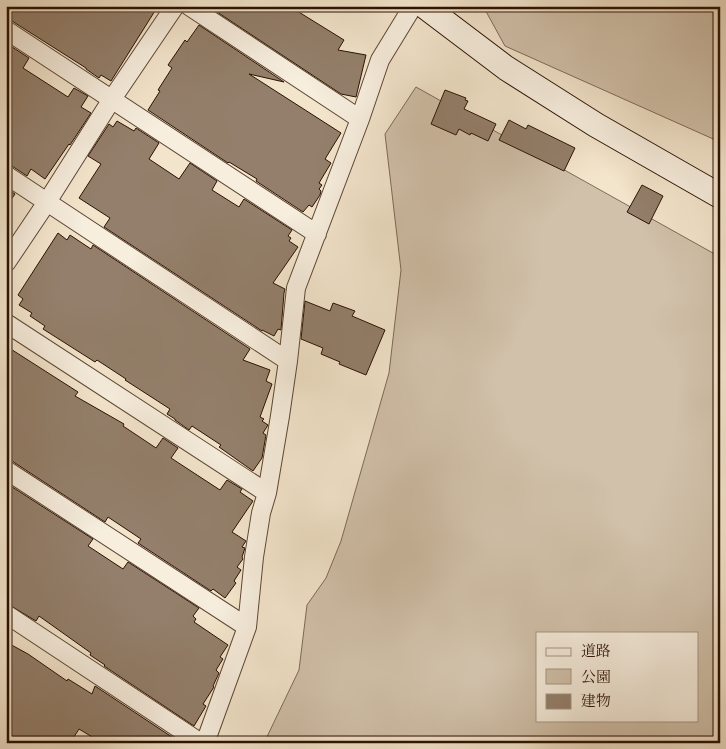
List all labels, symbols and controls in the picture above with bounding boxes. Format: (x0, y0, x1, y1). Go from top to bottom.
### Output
legend (536, 632, 698, 722)
text: 道路 (581, 642, 611, 661)
text: 公園 (581, 668, 611, 687)
text: 建物 (581, 692, 611, 711)

